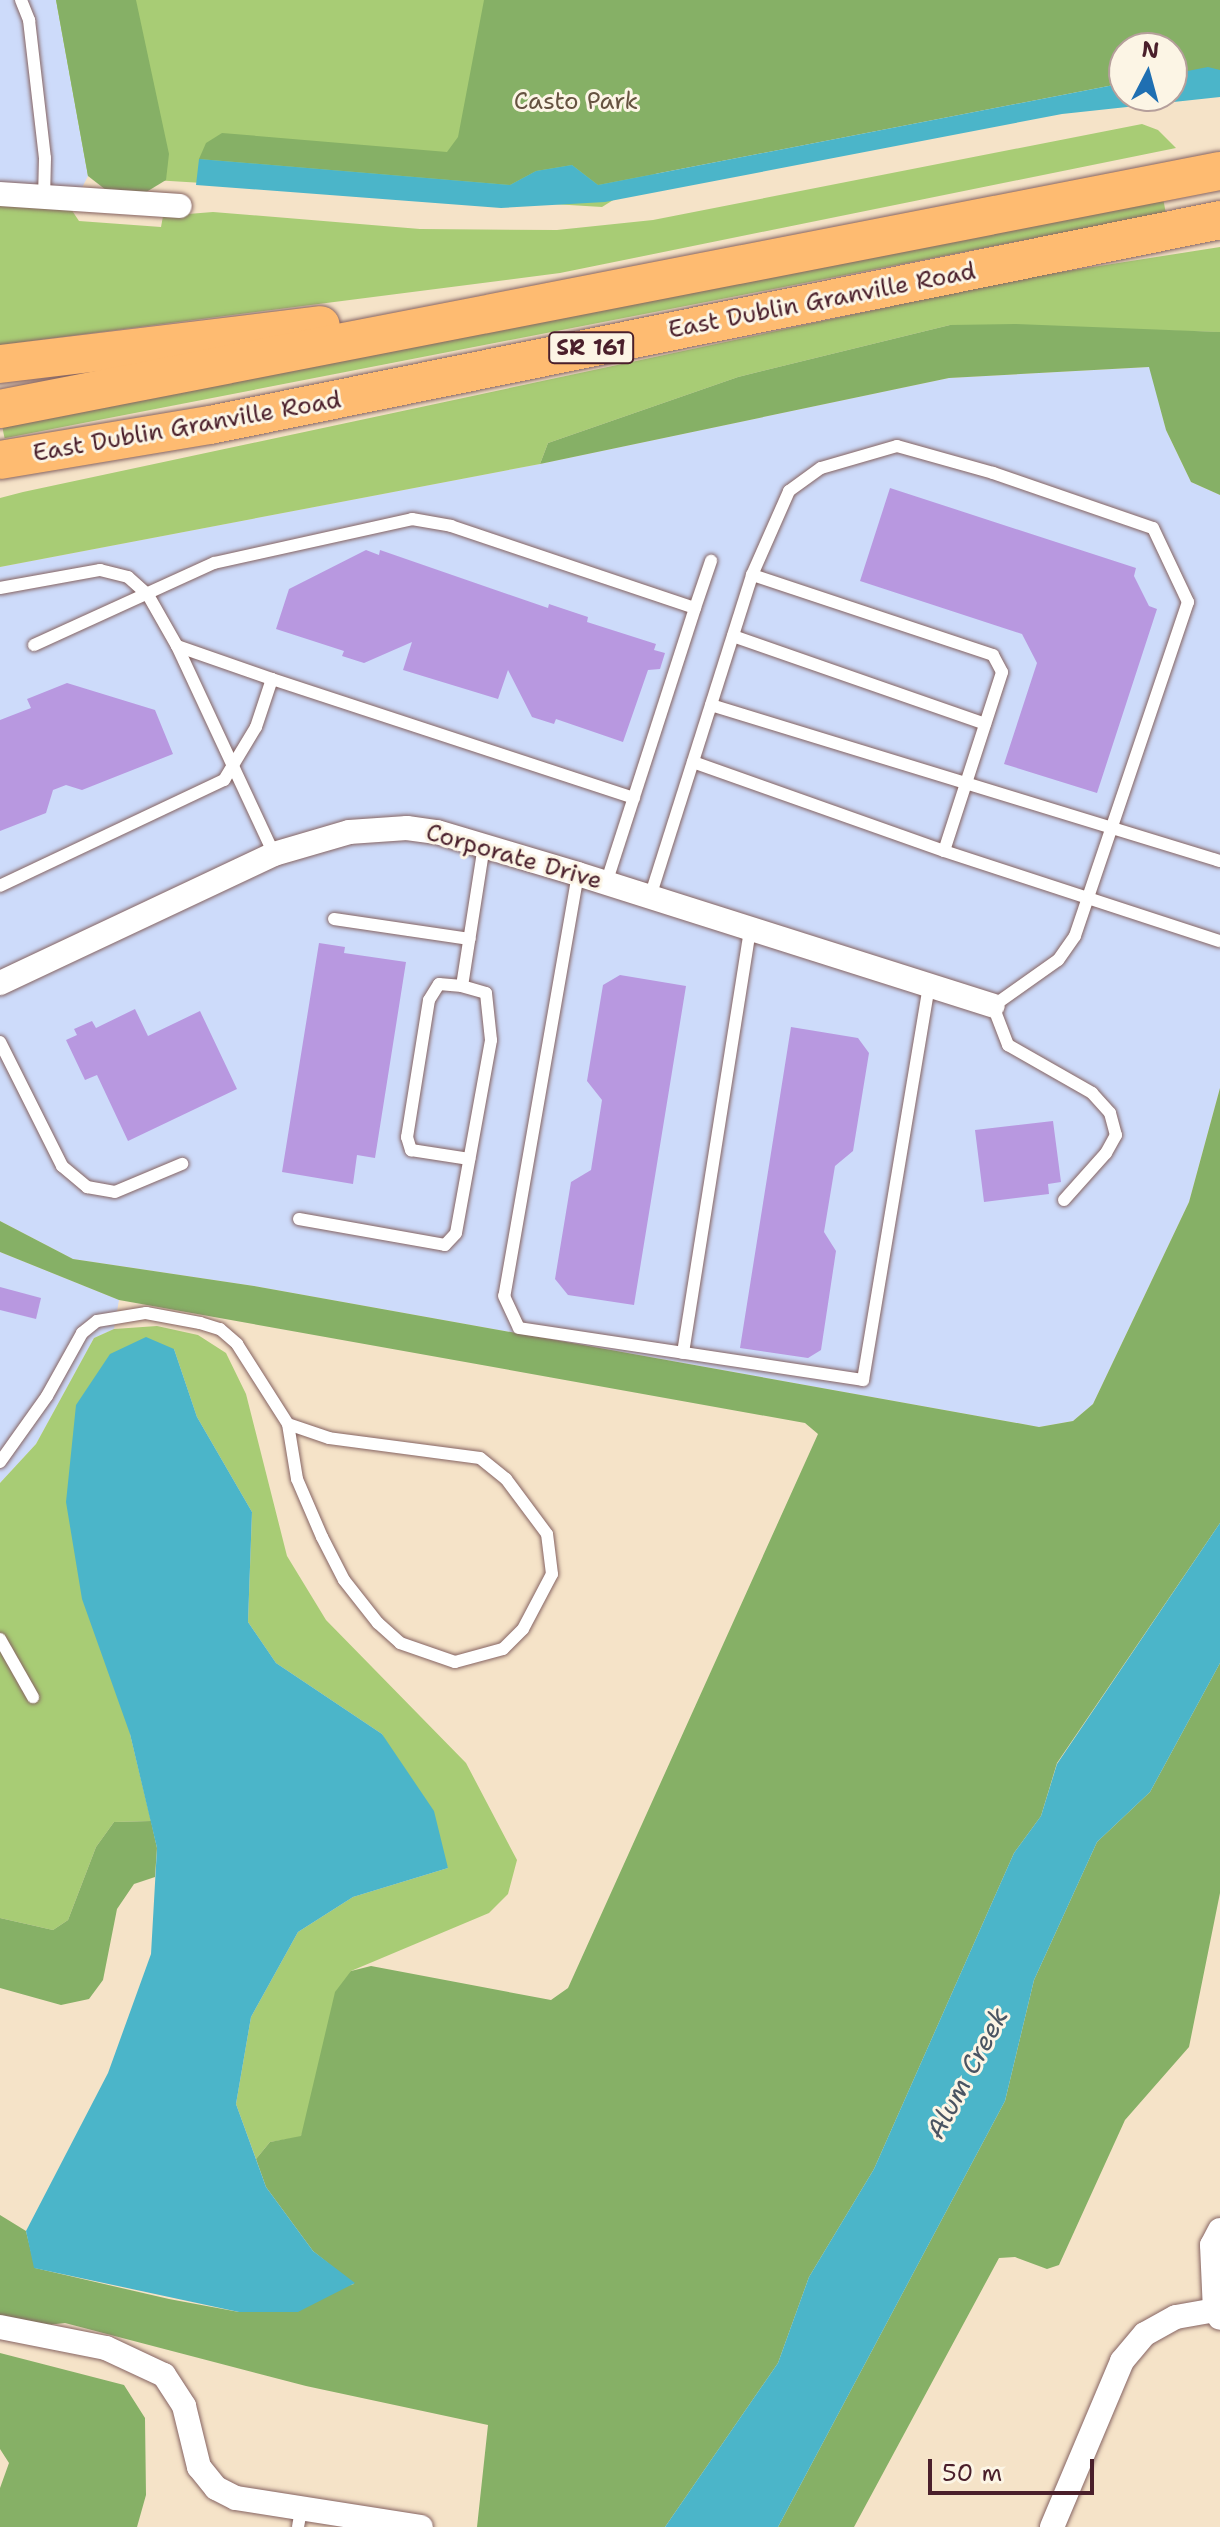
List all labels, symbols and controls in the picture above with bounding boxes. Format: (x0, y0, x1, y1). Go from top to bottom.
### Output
north arrow (1108, 32, 1188, 112)
text: N (1140, 34, 1161, 65)
park label: Casto Park (514, 88, 638, 116)
street label: East Dublin Granville Road (666, 257, 978, 345)
road number: SR 161 (547, 330, 635, 366)
street label: East Dublin Granville Road (31, 386, 343, 468)
street label: Corporate Drive (423, 818, 605, 896)
water label: Alum Creek (919, 2002, 1015, 2144)
scale bar (932, 2443, 1098, 2493)
text: 50 m (942, 2457, 1002, 2489)

